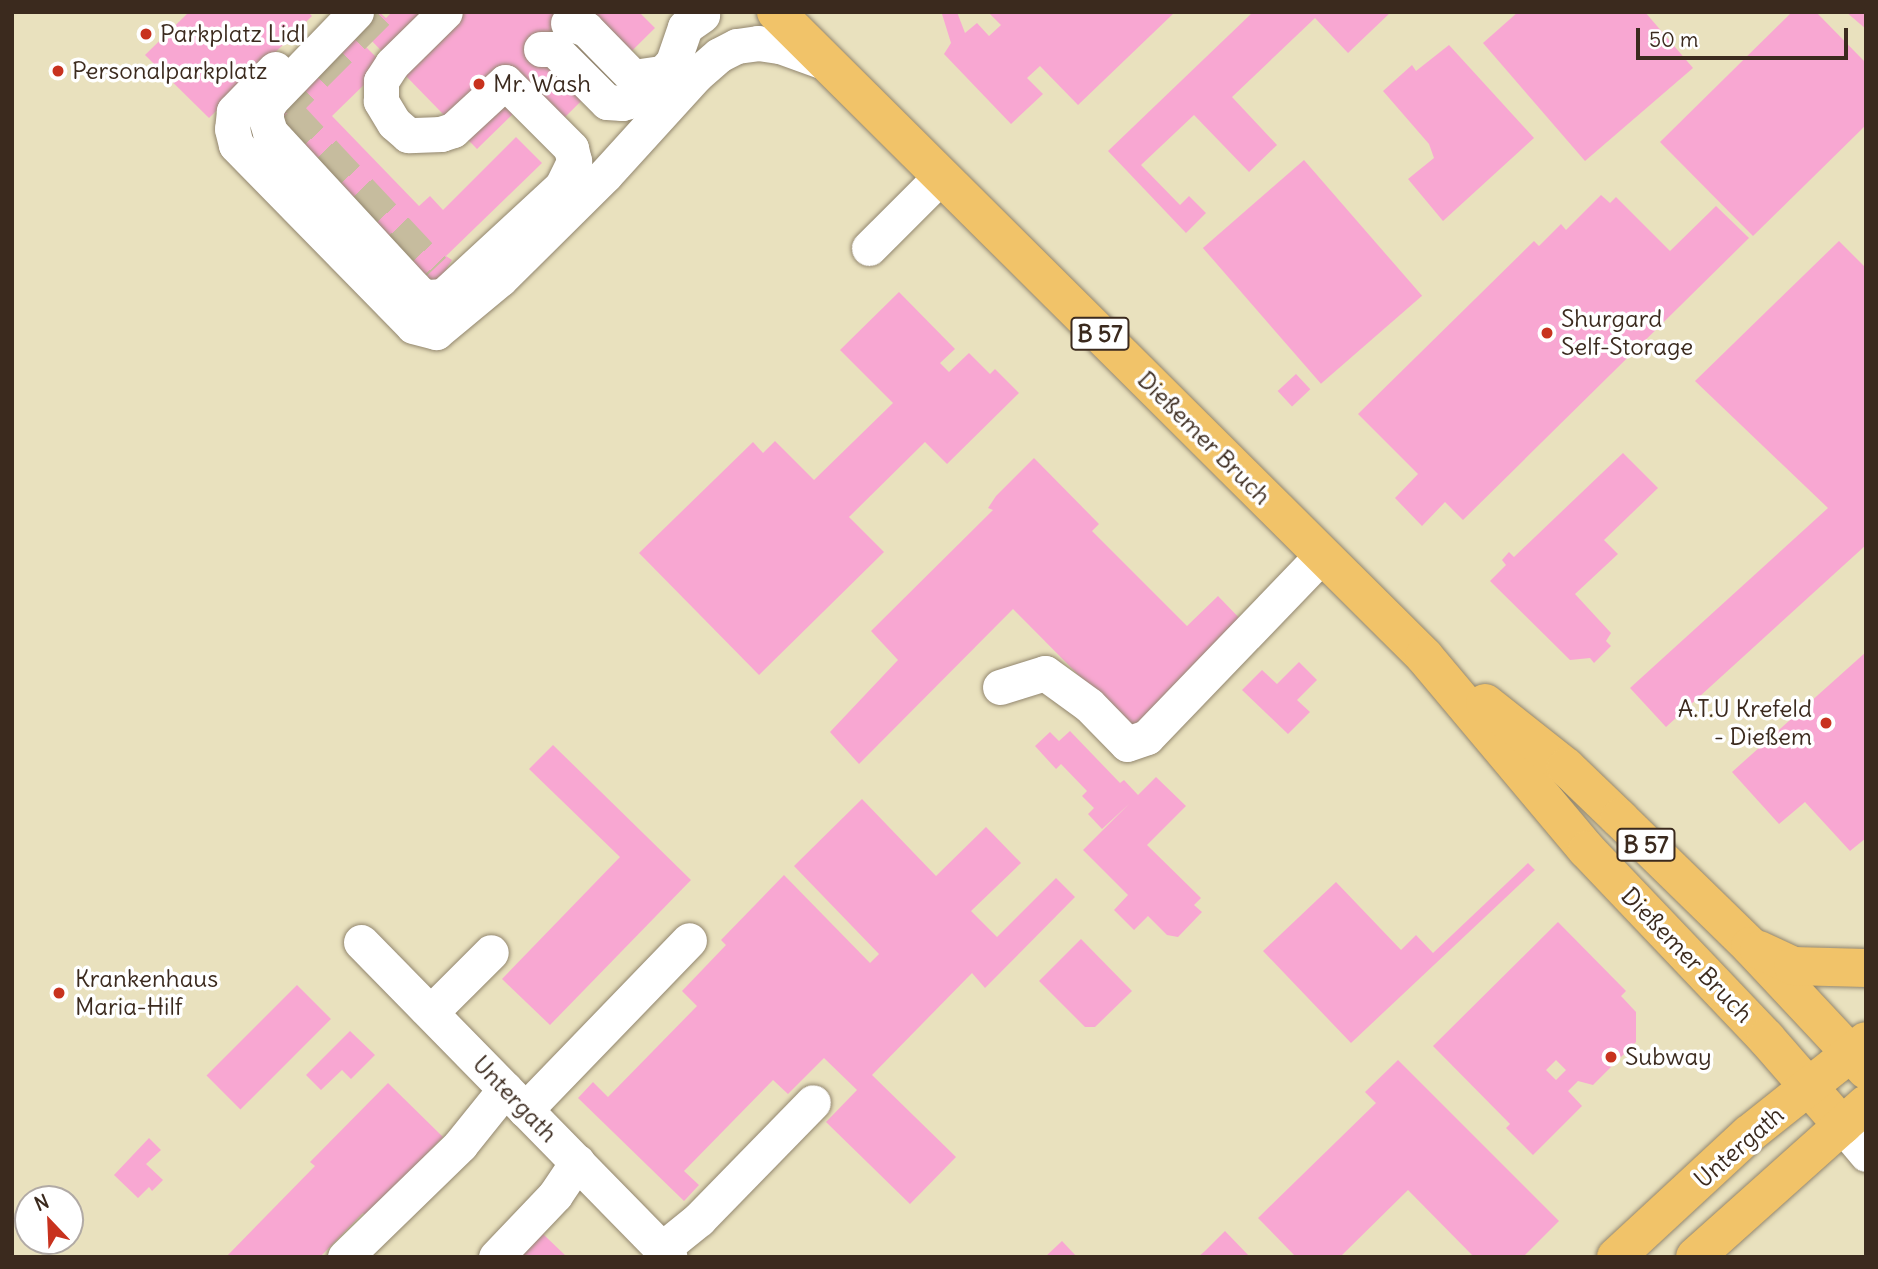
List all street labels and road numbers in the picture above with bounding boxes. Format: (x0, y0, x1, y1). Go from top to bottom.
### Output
road number: B 57 (1070, 314, 1130, 354)
street label: Dießemer Bruch (1131, 365, 1277, 511)
road number: B 57 (1616, 825, 1676, 864)
street label: Dießemer Bruch (1615, 882, 1759, 1028)
street label: Untergath (467, 1050, 563, 1148)
street label: Untergath (1688, 1100, 1790, 1194)

